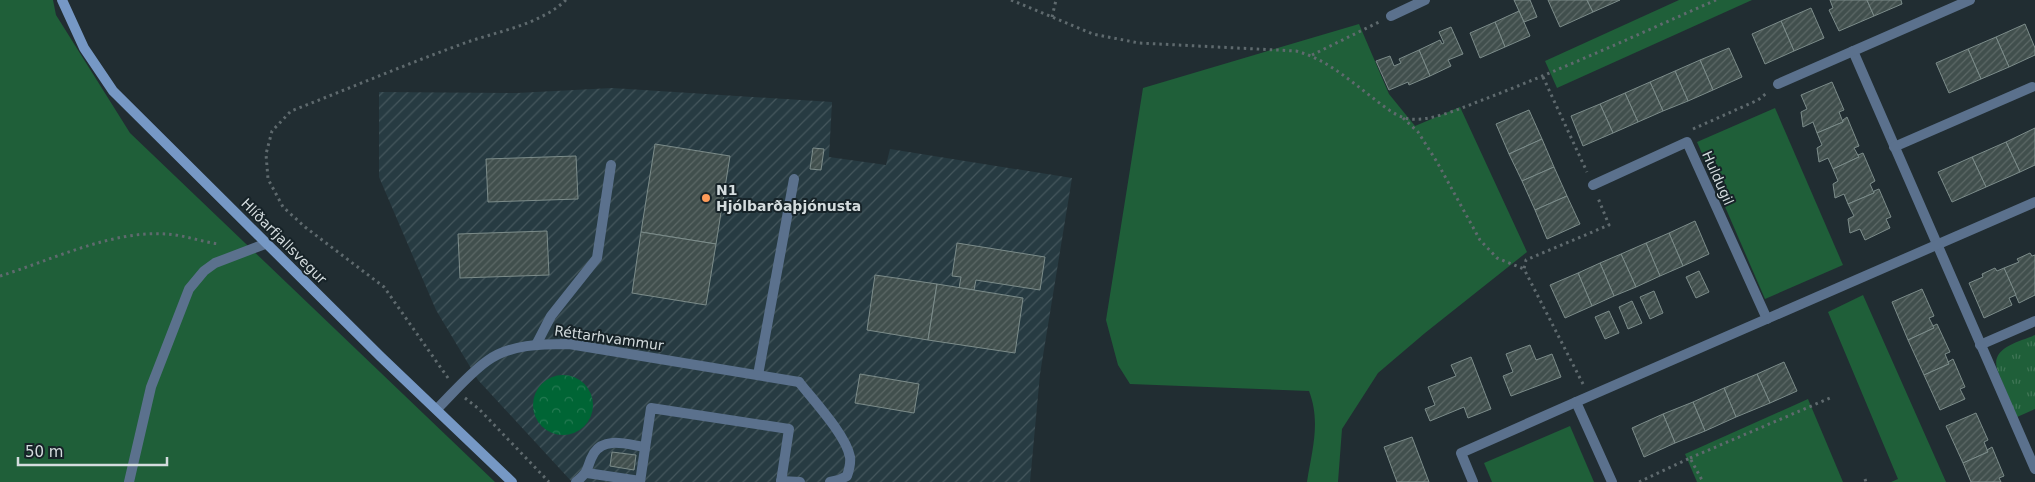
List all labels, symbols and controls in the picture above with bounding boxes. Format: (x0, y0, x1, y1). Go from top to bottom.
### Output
street label: Huldugil (1699, 148, 1737, 208)
place label: N1 Hjólbarðaþjónusta (716, 182, 861, 214)
marker: N1 Hjólbarðaþjónusta (700, 192, 712, 204)
street label: Hlíðarfjallsvegur (238, 195, 330, 287)
street label: Réttarhvammur (553, 322, 665, 354)
scale bar (18, 434, 166, 466)
text: 50 m (25, 443, 63, 461)

